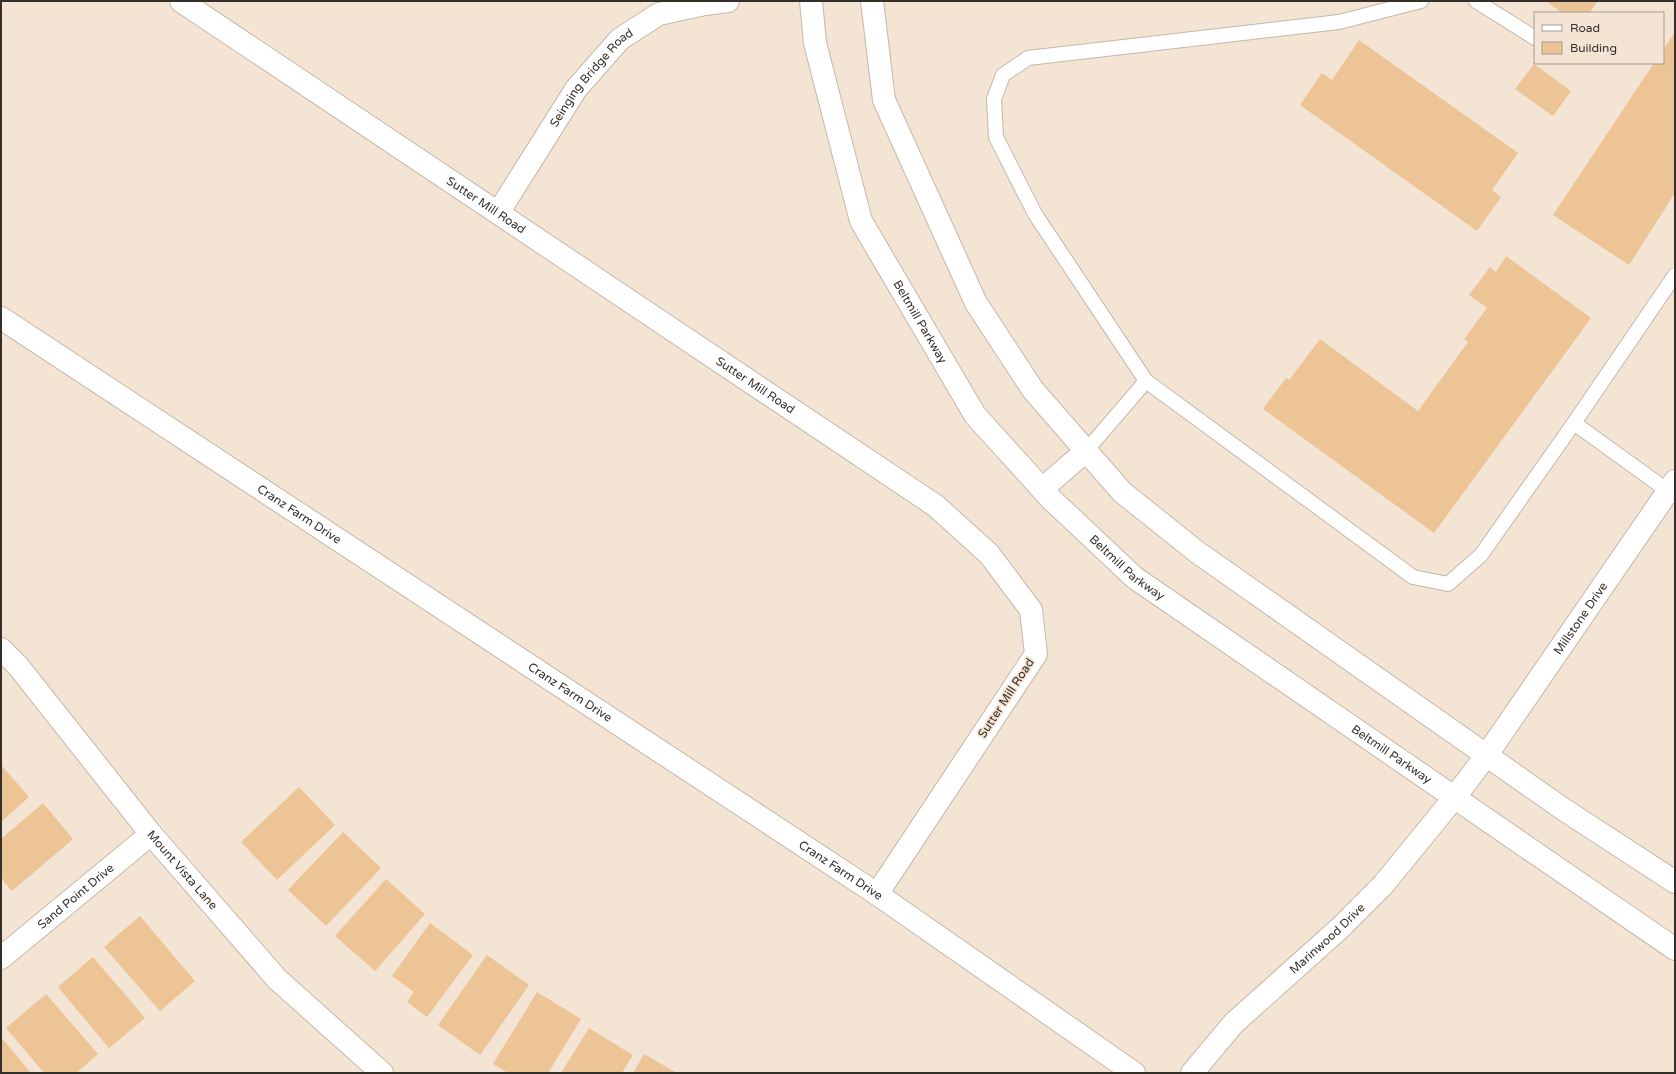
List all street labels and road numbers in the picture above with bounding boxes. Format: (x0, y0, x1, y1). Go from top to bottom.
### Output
street label: Seinging Bridge Road (547, 26, 636, 130)
street label: Sutter Mill Road (444, 174, 528, 236)
street label: Beltmill Parkway (890, 278, 950, 366)
street label: Sutter Mill Road (713, 354, 798, 417)
street label: Cranz Farm Drive (255, 481, 344, 547)
street label: Beltmill Parkway (1087, 532, 1168, 604)
street label: Millstone Drive (1551, 579, 1611, 657)
street label: Sutter Mill Road (975, 656, 1037, 740)
street label: Cranz Farm Drive (525, 660, 615, 725)
street label: Beltmill Parkway (1349, 722, 1435, 787)
street label: Mount Vista Lane (144, 828, 221, 913)
street label: Cranz Farm Drive (796, 838, 886, 903)
street label: Sand Point Drive (35, 860, 117, 932)
street label: Marinwood Drive (1287, 900, 1368, 977)

